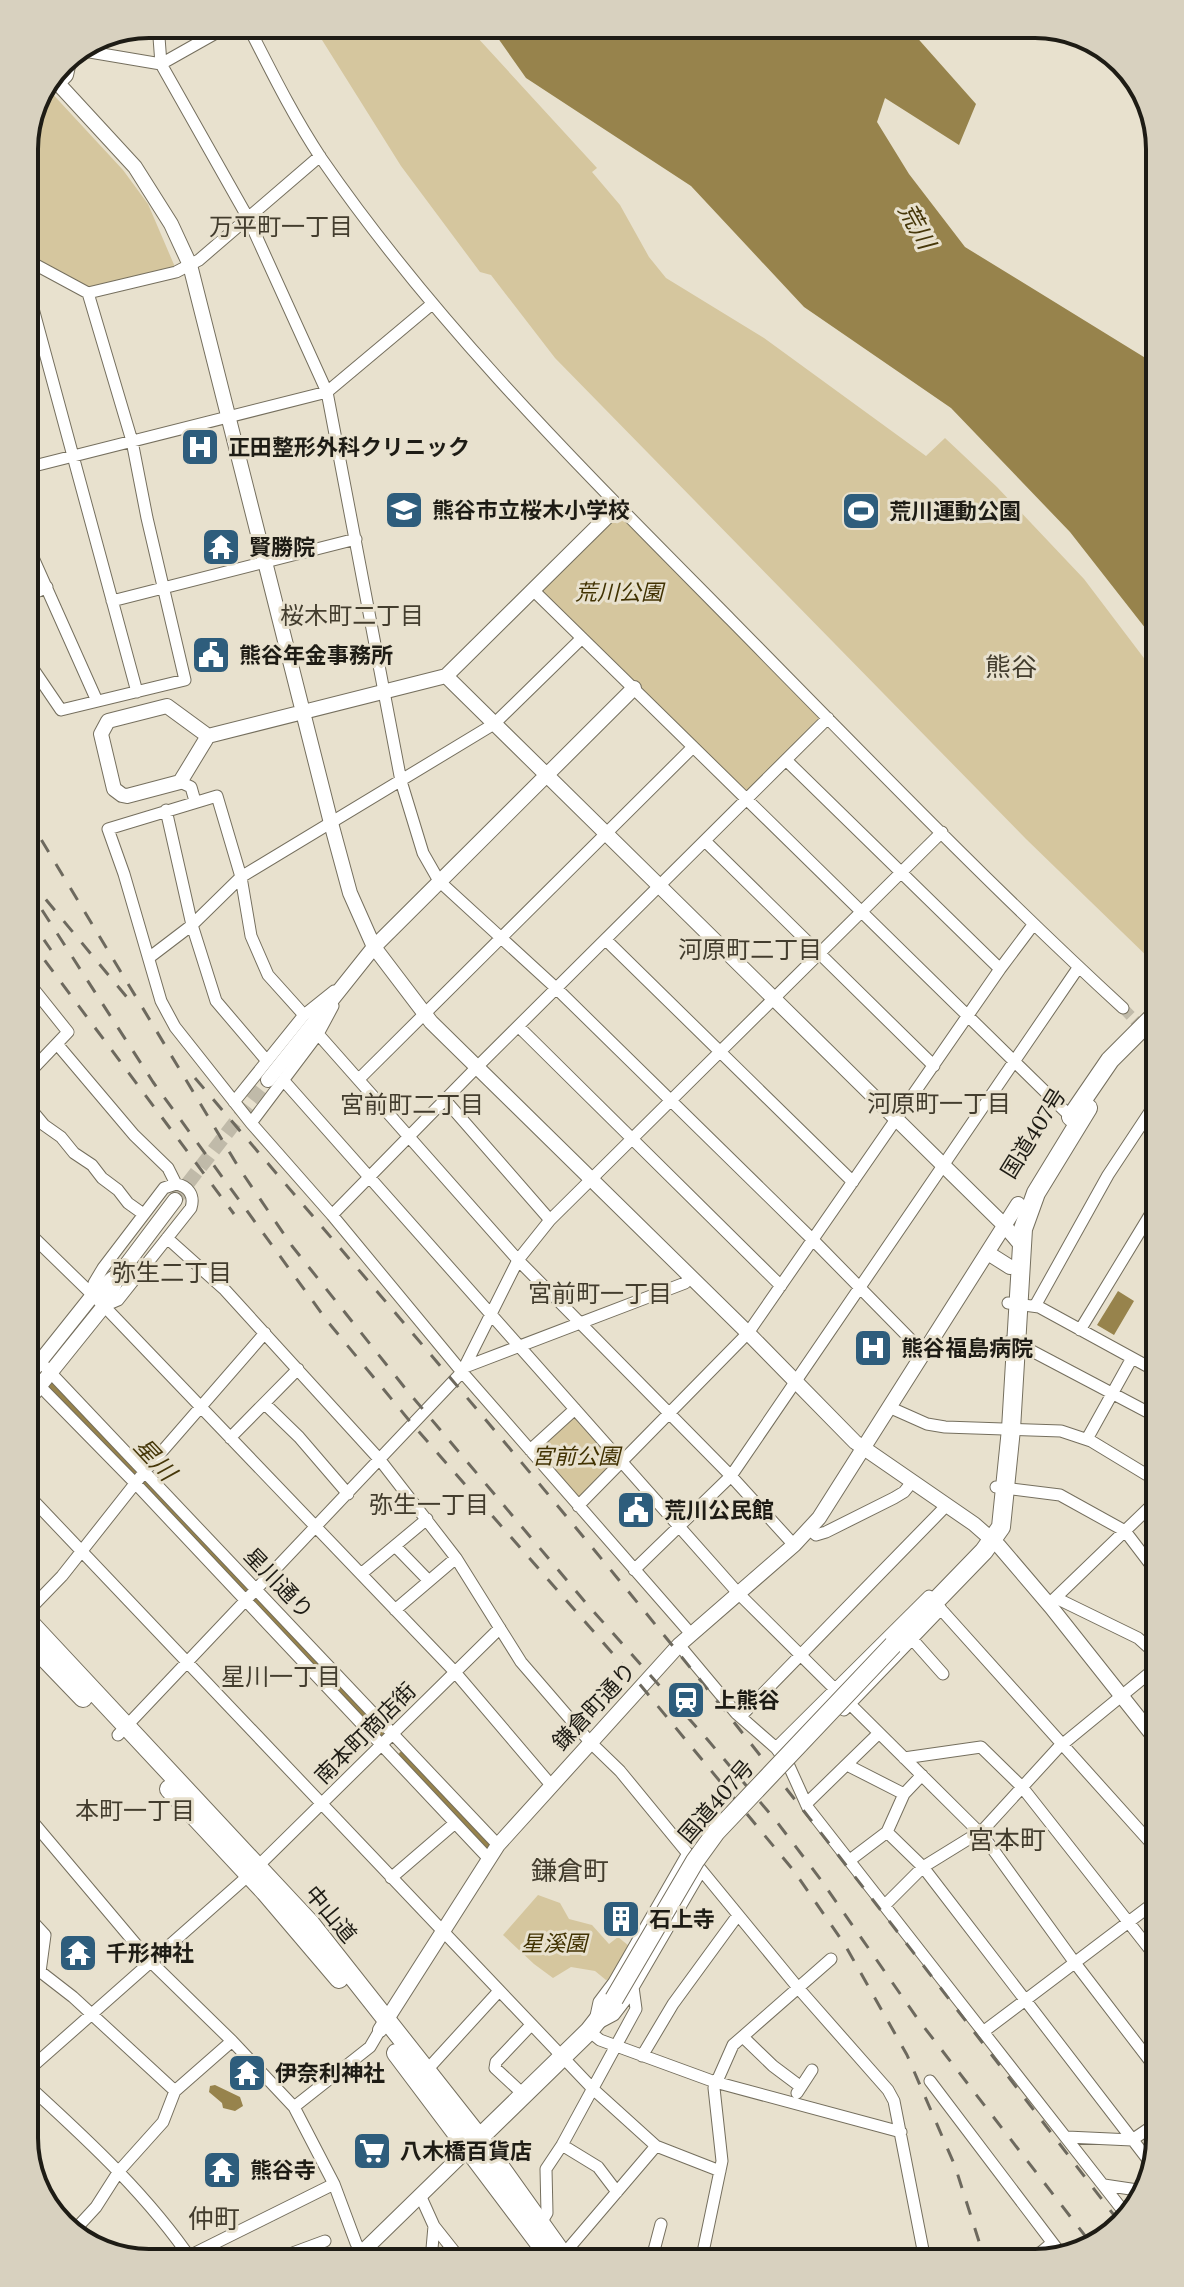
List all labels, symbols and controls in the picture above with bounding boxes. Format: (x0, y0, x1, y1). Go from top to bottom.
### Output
water label: 荒川 (892, 197, 944, 257)
district label: 万平町一丁目 (209, 211, 353, 242)
hospital icon: 正田整形外科クリニック (179, 426, 221, 468)
place label: 正田整形外科クリニック (228, 433, 470, 461)
school or university icon: 熊谷市立桜木小学校 (383, 489, 425, 531)
sports icon: 荒川運動公園 (840, 490, 882, 532)
place label: 熊谷市立桜木小学校 (432, 496, 630, 524)
place label: 荒川運動公園 (889, 497, 1021, 525)
temple icon: 賢勝院 (200, 526, 242, 568)
place label: 賢勝院 (249, 533, 315, 561)
park label: 荒川公園 (575, 578, 666, 606)
district label: 桜木町二丁目 (280, 600, 424, 631)
public building icon: 熊谷年金事務所 (190, 634, 232, 676)
place label: 熊谷年金事務所 (239, 641, 393, 669)
district label: 熊谷 (985, 650, 1037, 683)
district label: 河原町二丁目 (678, 934, 822, 965)
street label: 国道407号 (994, 1083, 1072, 1183)
district label: 河原町一丁目 (867, 1088, 1011, 1119)
district label: 宮前町二丁目 (340, 1089, 484, 1120)
district label: 弥生二丁目 (112, 1257, 232, 1288)
district label: 宮前町一丁目 (528, 1278, 672, 1309)
hospital icon: 熊谷福島病院 (852, 1327, 894, 1369)
place label: 熊谷福島病院 (901, 1334, 1033, 1362)
water label: 星川 (127, 1431, 185, 1489)
park label: 宮前公園 (532, 1442, 623, 1470)
district label: 弥生一丁目 (369, 1489, 489, 1520)
public building icon: 荒川公民館 (615, 1489, 657, 1531)
place label: 荒川公民館 (664, 1496, 774, 1524)
street label: 星川通り (238, 1542, 320, 1624)
street label: 鎌倉町通り (546, 1656, 642, 1756)
district label: 星川一丁目 (221, 1661, 341, 1692)
street label: 南本町商店街 (308, 1676, 422, 1790)
station icon: 上熊谷 (665, 1679, 707, 1721)
place label: 上熊谷 (714, 1686, 780, 1714)
street label: 国道407号 (672, 1754, 760, 1848)
district label: 本町一丁目 (75, 1795, 195, 1826)
district label: 宮本町 (968, 1823, 1046, 1856)
district label: 鎌倉町 (531, 1854, 609, 1887)
street label: 中山道 (299, 1880, 363, 1948)
building icon: 石上寺 (600, 1898, 642, 1940)
place label: 石上寺 (649, 1905, 715, 1933)
park label: 星溪園 (521, 1929, 590, 1957)
temple icon: 千形神社 (57, 1932, 99, 1974)
place label: 千形神社 (106, 1939, 194, 1967)
temple icon: 伊奈利神社 (226, 2052, 268, 2094)
place label: 伊奈利神社 (275, 2059, 385, 2087)
supermarket icon: 八木橋百貨店 (351, 2130, 393, 2172)
place label: 八木橋百貨店 (400, 2137, 532, 2165)
temple icon: 熊谷寺 (201, 2149, 243, 2191)
place label: 熊谷寺 (250, 2156, 316, 2184)
district label: 仲町 (188, 2202, 240, 2235)

